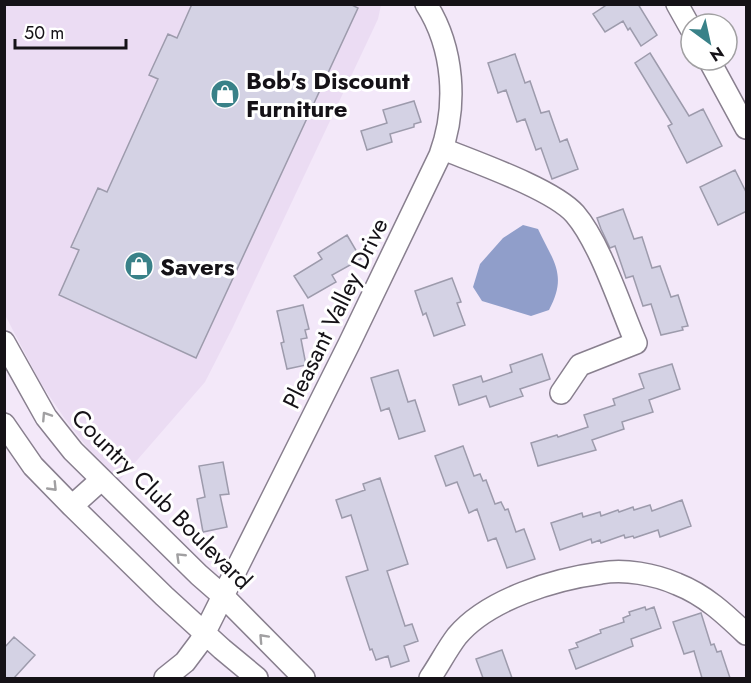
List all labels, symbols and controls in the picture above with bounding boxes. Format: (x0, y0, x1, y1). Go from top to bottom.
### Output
scale bar (15, 12, 126, 50)
north arrow (679, 12, 739, 72)
text: 50 m (24, 20, 64, 46)
text: N (705, 41, 728, 67)
place label: Bob's Discount Furniture (246, 63, 410, 126)
shop icon: Bob's Discount Furniture (209, 78, 241, 110)
street label: Pleasant Valley Drive (274, 212, 396, 414)
place label: Savers (160, 249, 235, 284)
shop icon: Savers (123, 250, 155, 282)
street label: Country Club Boulevard (64, 401, 260, 597)
one-way arrow (42, 412, 53, 423)
one-way arrow (46, 480, 57, 490)
one-way arrow (177, 553, 187, 564)
one-way arrow (259, 634, 270, 645)

